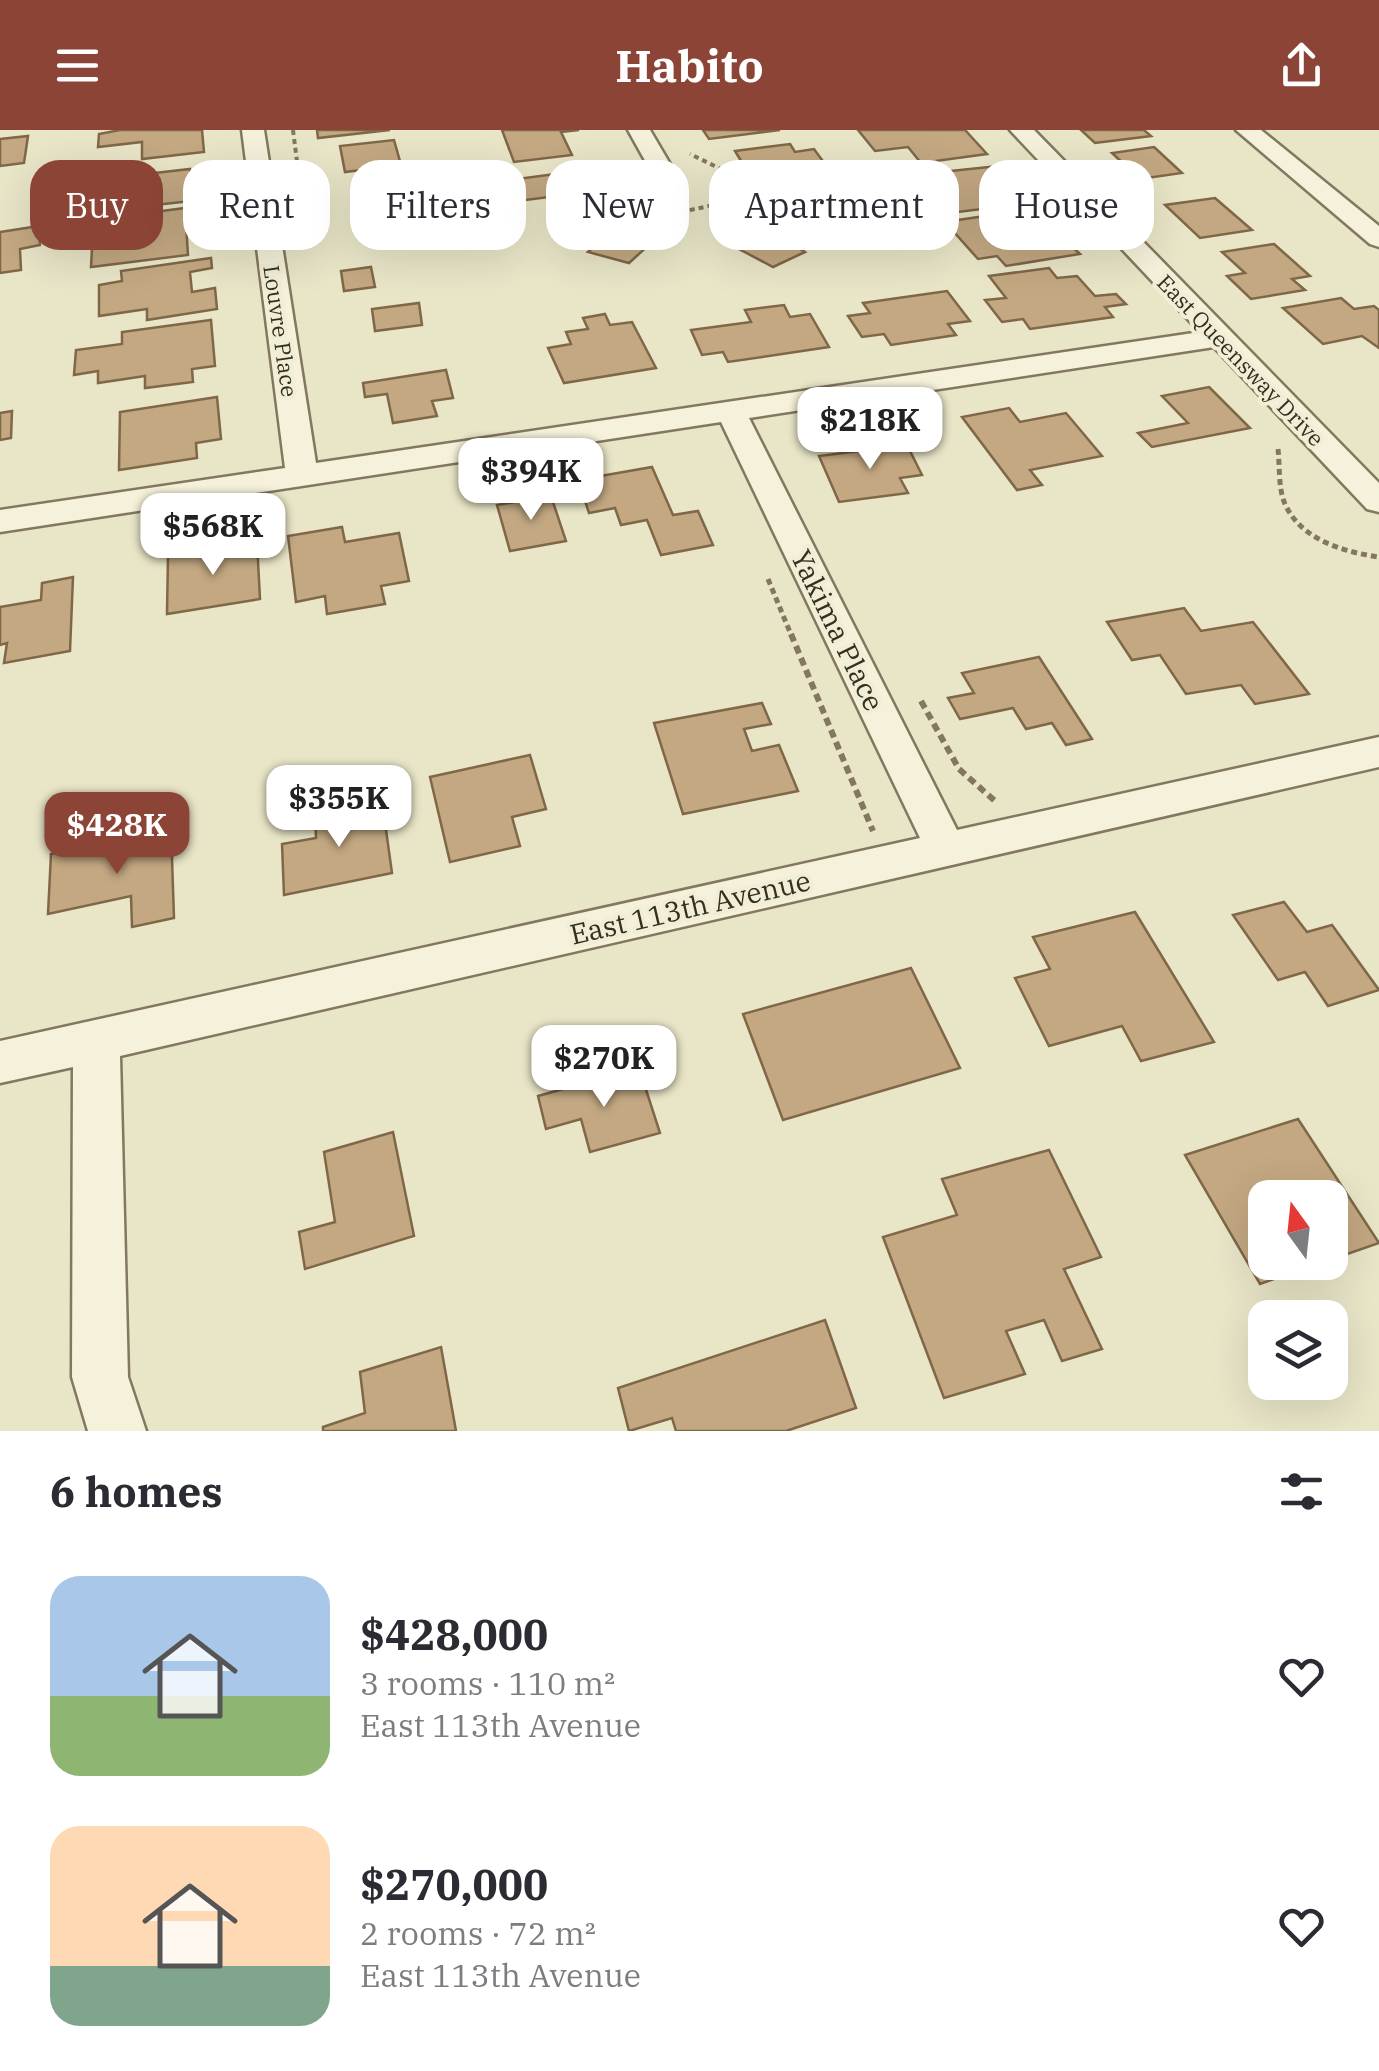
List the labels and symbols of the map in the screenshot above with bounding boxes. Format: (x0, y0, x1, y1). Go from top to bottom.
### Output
street label: Louvre Place (257, 263, 305, 399)
street label: East Queensway Drive (1151, 268, 1331, 452)
pin: $218K (800, 387, 940, 472)
pin: $394K (461, 438, 601, 523)
pin: $568K (143, 493, 283, 578)
street label: Yakima Place (783, 543, 893, 717)
pin: $355K (269, 765, 409, 850)
pin: $428K (47, 792, 187, 877)
street label: East 113th Avenue (566, 861, 814, 953)
pin: $270K (534, 1025, 674, 1110)
north arrow (1248, 1180, 1348, 1280)

